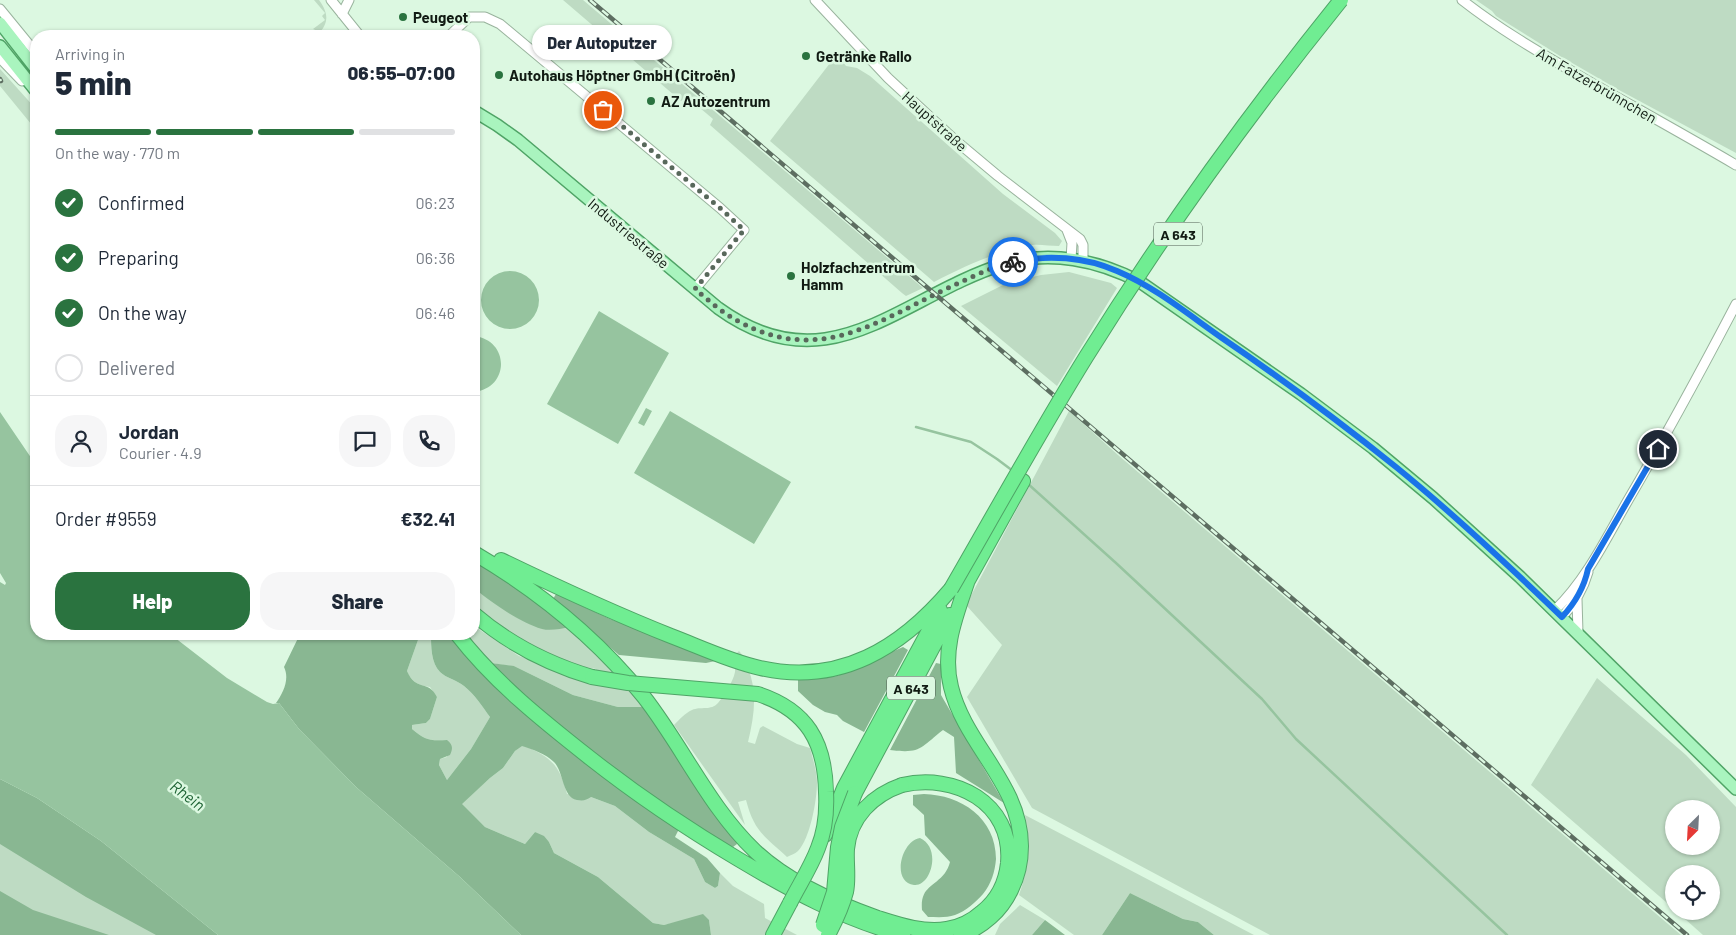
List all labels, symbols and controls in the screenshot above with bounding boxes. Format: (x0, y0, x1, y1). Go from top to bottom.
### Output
place label: Peugeot (413, 8, 469, 26)
marker: Peugeot (397, 11, 409, 23)
callout: Der Autoputzer (533, 25, 673, 60)
text: Der Autoputzer (547, 33, 657, 52)
street label: Am Fatzerbrünnchen (1534, 43, 1660, 127)
text: Arriving in (55, 44, 125, 63)
place label: Getränke Rallo (816, 47, 912, 65)
marker: Getränke Rallo (800, 50, 812, 62)
text: 06:55–07:00 (347, 61, 455, 84)
text: 5 min (55, 63, 132, 101)
place label: Autohaus Höptner GmbH (Citroën) (509, 66, 736, 84)
marker: Autohaus Höptner GmbH (Citroën) (493, 69, 505, 81)
street label: Hauptstraße (899, 87, 971, 155)
pin (582, 89, 624, 131)
place label: AZ Autozentrum (661, 92, 770, 110)
marker: AZ Autozentrum (645, 95, 657, 107)
icon: bag (589, 96, 617, 124)
text: On the way · 770 m (55, 143, 180, 162)
icon: check (55, 189, 83, 217)
text: Confirmed (98, 191, 185, 214)
text: 06:23 (416, 193, 455, 212)
street label: Industriestraße (585, 194, 673, 272)
road number: A 643 (1154, 222, 1202, 245)
courier (988, 237, 1038, 287)
icon: check (55, 244, 83, 272)
text: Preparing (98, 246, 179, 269)
text: 06:36 (416, 248, 455, 267)
icon: bike (999, 248, 1027, 276)
place label: Holzfachzentrum Hamm (801, 258, 915, 293)
marker: Holzfachzentrum Hamm (785, 270, 797, 282)
icon: check (55, 299, 83, 327)
text: On the way (98, 301, 187, 324)
text: 06:46 (415, 303, 455, 322)
text: Delivered (98, 356, 175, 379)
button: person (55, 415, 107, 467)
button: chat (339, 415, 391, 467)
button: phone (403, 415, 455, 467)
text: Jordan (119, 420, 179, 443)
pin (1637, 428, 1679, 470)
icon: home (1644, 435, 1672, 463)
text: Courier · 4.9 (119, 443, 202, 462)
text: Order #9559 (55, 507, 157, 530)
text: €32.41 (401, 507, 455, 530)
button: Help (55, 572, 250, 630)
button: Share (260, 572, 455, 630)
road number: A 643 (887, 676, 935, 700)
water label: Rhein (167, 776, 209, 814)
north arrow (1665, 800, 1720, 855)
map controls (1665, 800, 1720, 920)
button: locate (1665, 865, 1720, 920)

